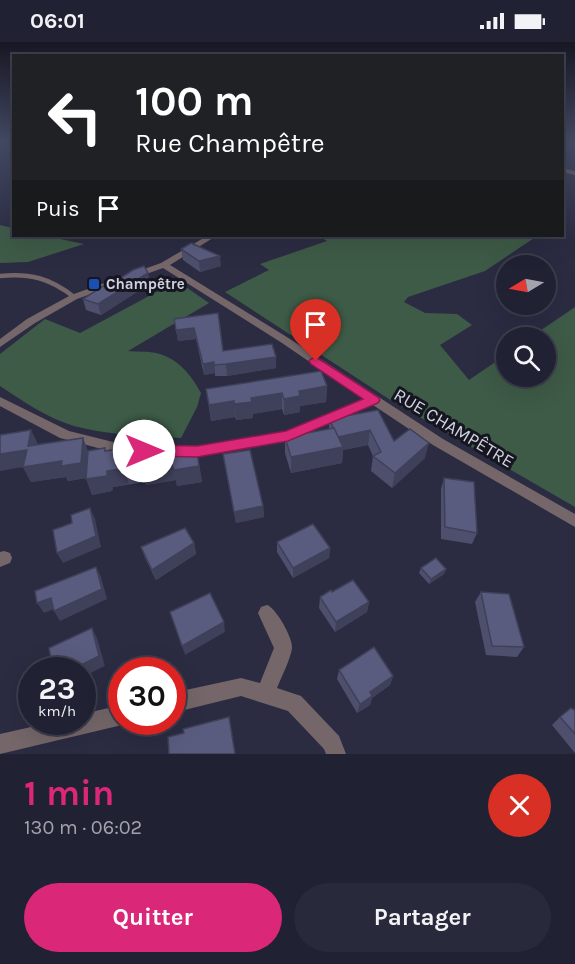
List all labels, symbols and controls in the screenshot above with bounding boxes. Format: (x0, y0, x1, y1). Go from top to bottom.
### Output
text: 06:01 (30, 8, 85, 34)
text: 100 m (135, 76, 254, 126)
icon: left (36, 78, 114, 156)
text: Rue Champêtre (135, 127, 325, 159)
icon: arrive (92, 192, 125, 225)
text: Puis (36, 196, 80, 222)
north arrow (496, 255, 556, 315)
map controls (496, 255, 556, 387)
place label: Champêtre (106, 275, 185, 293)
marker: Champêtre (87, 277, 101, 291)
pin (290, 299, 341, 361)
icon: arrive (299, 308, 332, 341)
button: search (496, 327, 556, 387)
street label: RUE CHAMPÊTRE (390, 384, 518, 472)
position arrow (112, 419, 176, 483)
speed limit sign: 30 (108, 657, 186, 735)
text: 23 (39, 671, 75, 707)
text: km/h (38, 702, 76, 720)
text: 1 min (24, 772, 114, 814)
button: close (488, 774, 551, 837)
text: 130 m · 06:02 (24, 816, 142, 839)
button: Quitter (24, 883, 282, 952)
button: Partager (294, 883, 551, 952)

